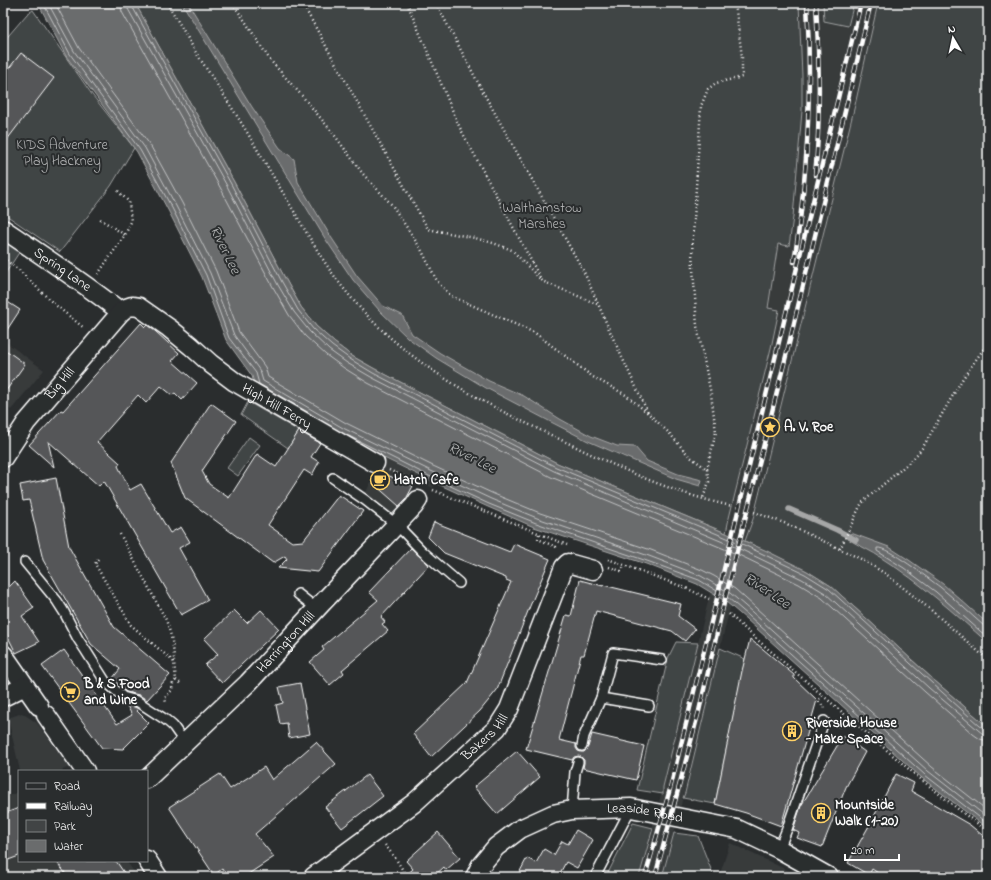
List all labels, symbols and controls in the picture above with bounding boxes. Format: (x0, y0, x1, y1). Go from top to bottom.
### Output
north arrow (933, 18, 973, 58)
text: N (947, 21, 957, 38)
park label: KIDS Adventure Play Hackney (16, 135, 109, 173)
park label: Walthamstow Marshes (503, 198, 581, 235)
water label: River Lee (204, 222, 247, 279)
street label: Spring Lane (29, 242, 96, 297)
street label: Big Hill (39, 362, 80, 405)
street label: High Hill Ferry (238, 378, 316, 436)
place icon: A. V. Roe (759, 416, 781, 438)
place label: A. V. Roe (784, 417, 834, 438)
water label: River Lee (444, 437, 501, 480)
cafe icon: Hatch Cafe (369, 469, 391, 491)
place label: Hatch Cafe (394, 470, 460, 491)
water label: River Lee (740, 568, 795, 615)
street label: Harrington Hill (252, 606, 320, 678)
place label: B & S Food and Wine (83, 674, 150, 711)
supermarket icon: B & S Food and Wine (59, 681, 81, 703)
street label: Bakers Hill (456, 710, 514, 767)
place label: Riverside House - Make Space (805, 713, 897, 750)
building icon: Riverside House - Make Space (781, 720, 803, 742)
legend (18, 770, 148, 862)
text: Road (54, 778, 80, 796)
place label: Mountside Walk (1-20) (835, 795, 899, 832)
street label: Leaside Road (607, 797, 685, 829)
text: Railway (54, 798, 93, 817)
building icon: Mountside Walk (1-20) (810, 802, 832, 824)
text: Park (54, 818, 76, 836)
scale bar (845, 836, 899, 862)
text: Water (54, 838, 83, 856)
text: 20 m (851, 842, 874, 860)

